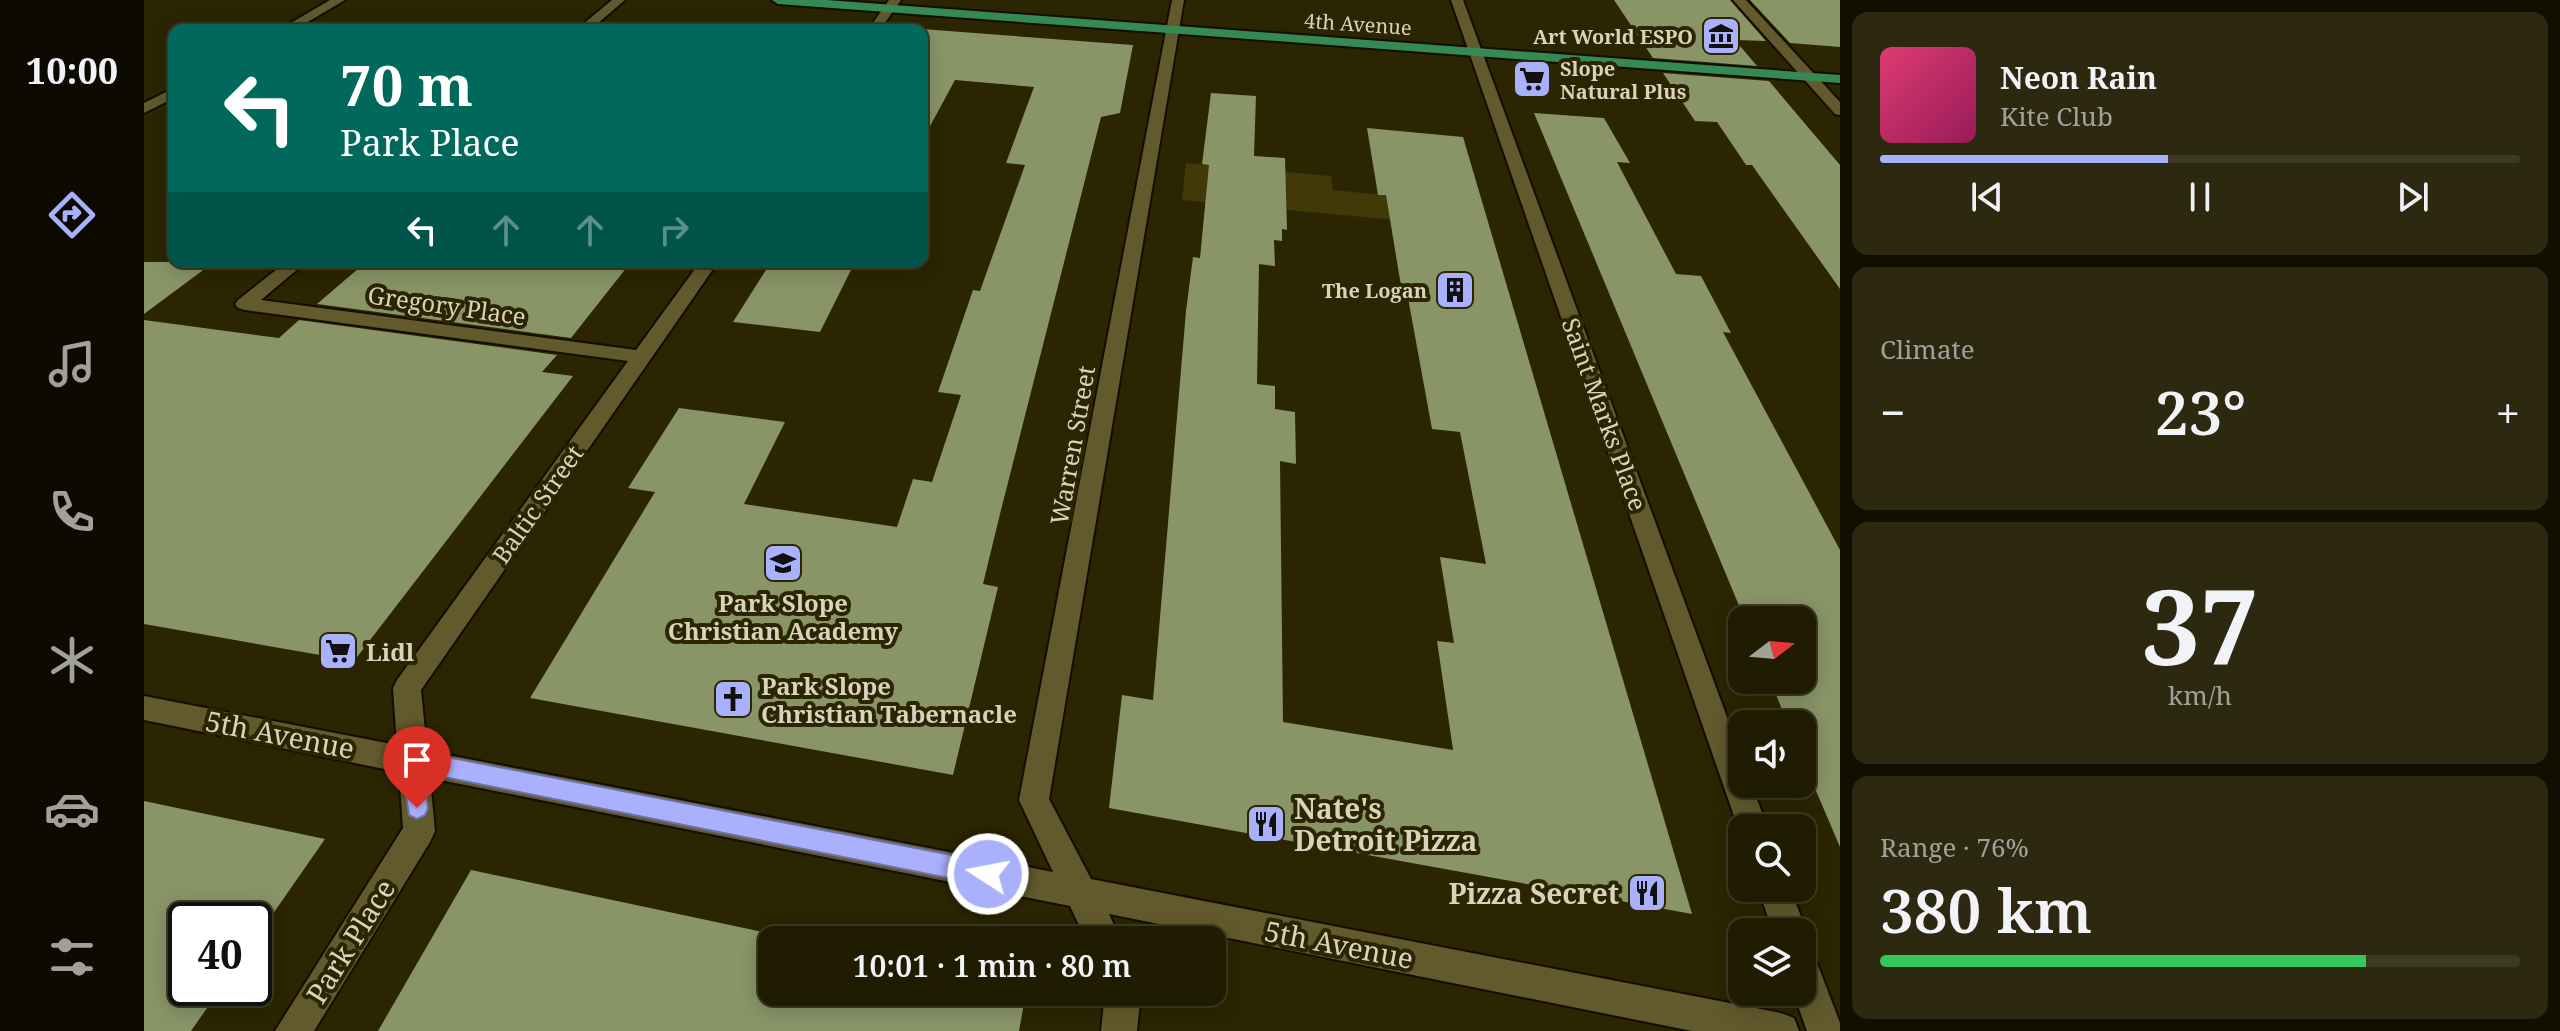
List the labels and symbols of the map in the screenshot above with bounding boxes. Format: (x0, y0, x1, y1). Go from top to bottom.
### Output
street label: 4th Avenue (1303, 7, 1413, 41)
museum icon: Art World ESPO (1700, 15, 1742, 57)
place label: Art World ESPO (1533, 23, 1693, 50)
place label: Slope Natural Plus (1560, 55, 1686, 105)
supermarket icon: Slope Natural Plus (1511, 58, 1553, 100)
building icon: The Logan (1434, 269, 1476, 311)
place label: The Logan (1322, 277, 1427, 304)
street label: Gregory Place (366, 278, 528, 332)
street label: Saint Marks Place (1555, 313, 1655, 515)
street label: Warren Street (1042, 363, 1102, 527)
street label: Baltic Street (484, 438, 590, 570)
school or university icon: Park Slope Christian Academy (762, 542, 804, 584)
place label: Park Slope Christian Academy (668, 586, 898, 647)
north arrow (1728, 606, 1816, 694)
supermarket icon: Lidl (317, 630, 359, 672)
place label: Lidl (366, 635, 415, 668)
place label: Park Slope Christian Tabernacle (761, 669, 1017, 730)
church icon: Park Slope Christian Tabernacle (712, 678, 754, 720)
street label: 5th Avenue (202, 701, 358, 767)
pin (383, 726, 451, 808)
place label: Nate's Detroit Pizza (1294, 789, 1477, 859)
restaurant icon: Nate's Detroit Pizza (1245, 803, 1287, 845)
position arrow (946, 832, 1030, 916)
street label: Park Place (297, 872, 403, 1010)
restaurant icon: Pizza Secret (1626, 872, 1668, 914)
place label: Pizza Secret (1449, 874, 1619, 912)
speed limit sign: 40 (168, 902, 272, 1006)
street label: 5th Avenue (1261, 911, 1417, 977)

